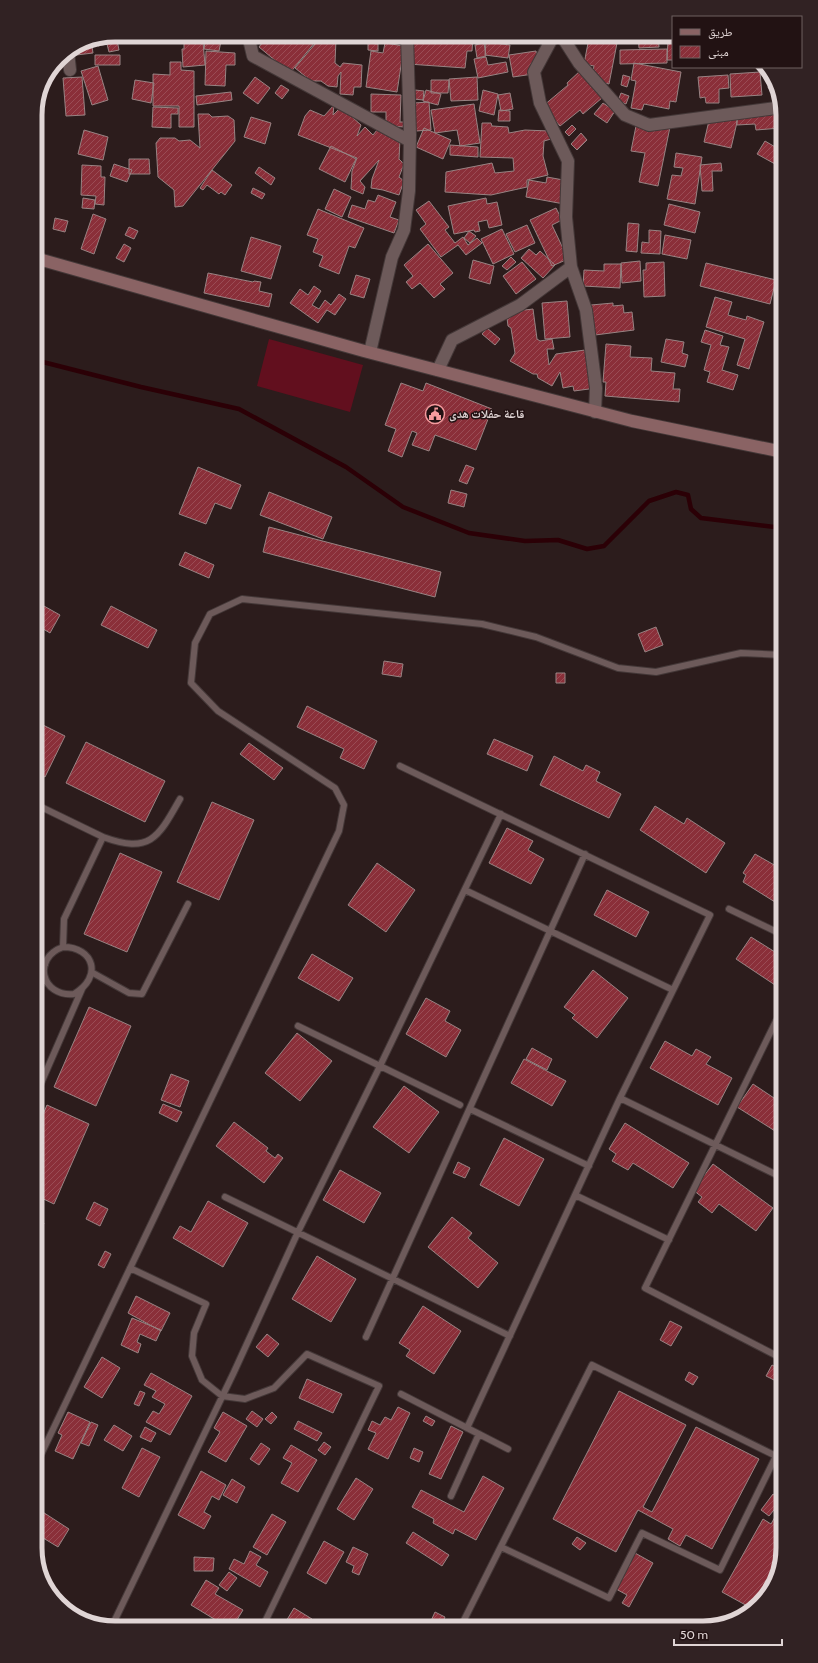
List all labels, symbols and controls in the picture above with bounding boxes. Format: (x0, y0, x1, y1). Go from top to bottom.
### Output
legend (672, 16, 802, 68)
text: طريق (708, 24, 733, 39)
text: مبنى (708, 44, 729, 59)
public building icon: قاعة حفلات هدى (424, 403, 446, 425)
place label: قاعة حفلات هدى (449, 406, 524, 422)
scale bar (674, 1621, 782, 1647)
text: 50 m (680, 1627, 708, 1642)

